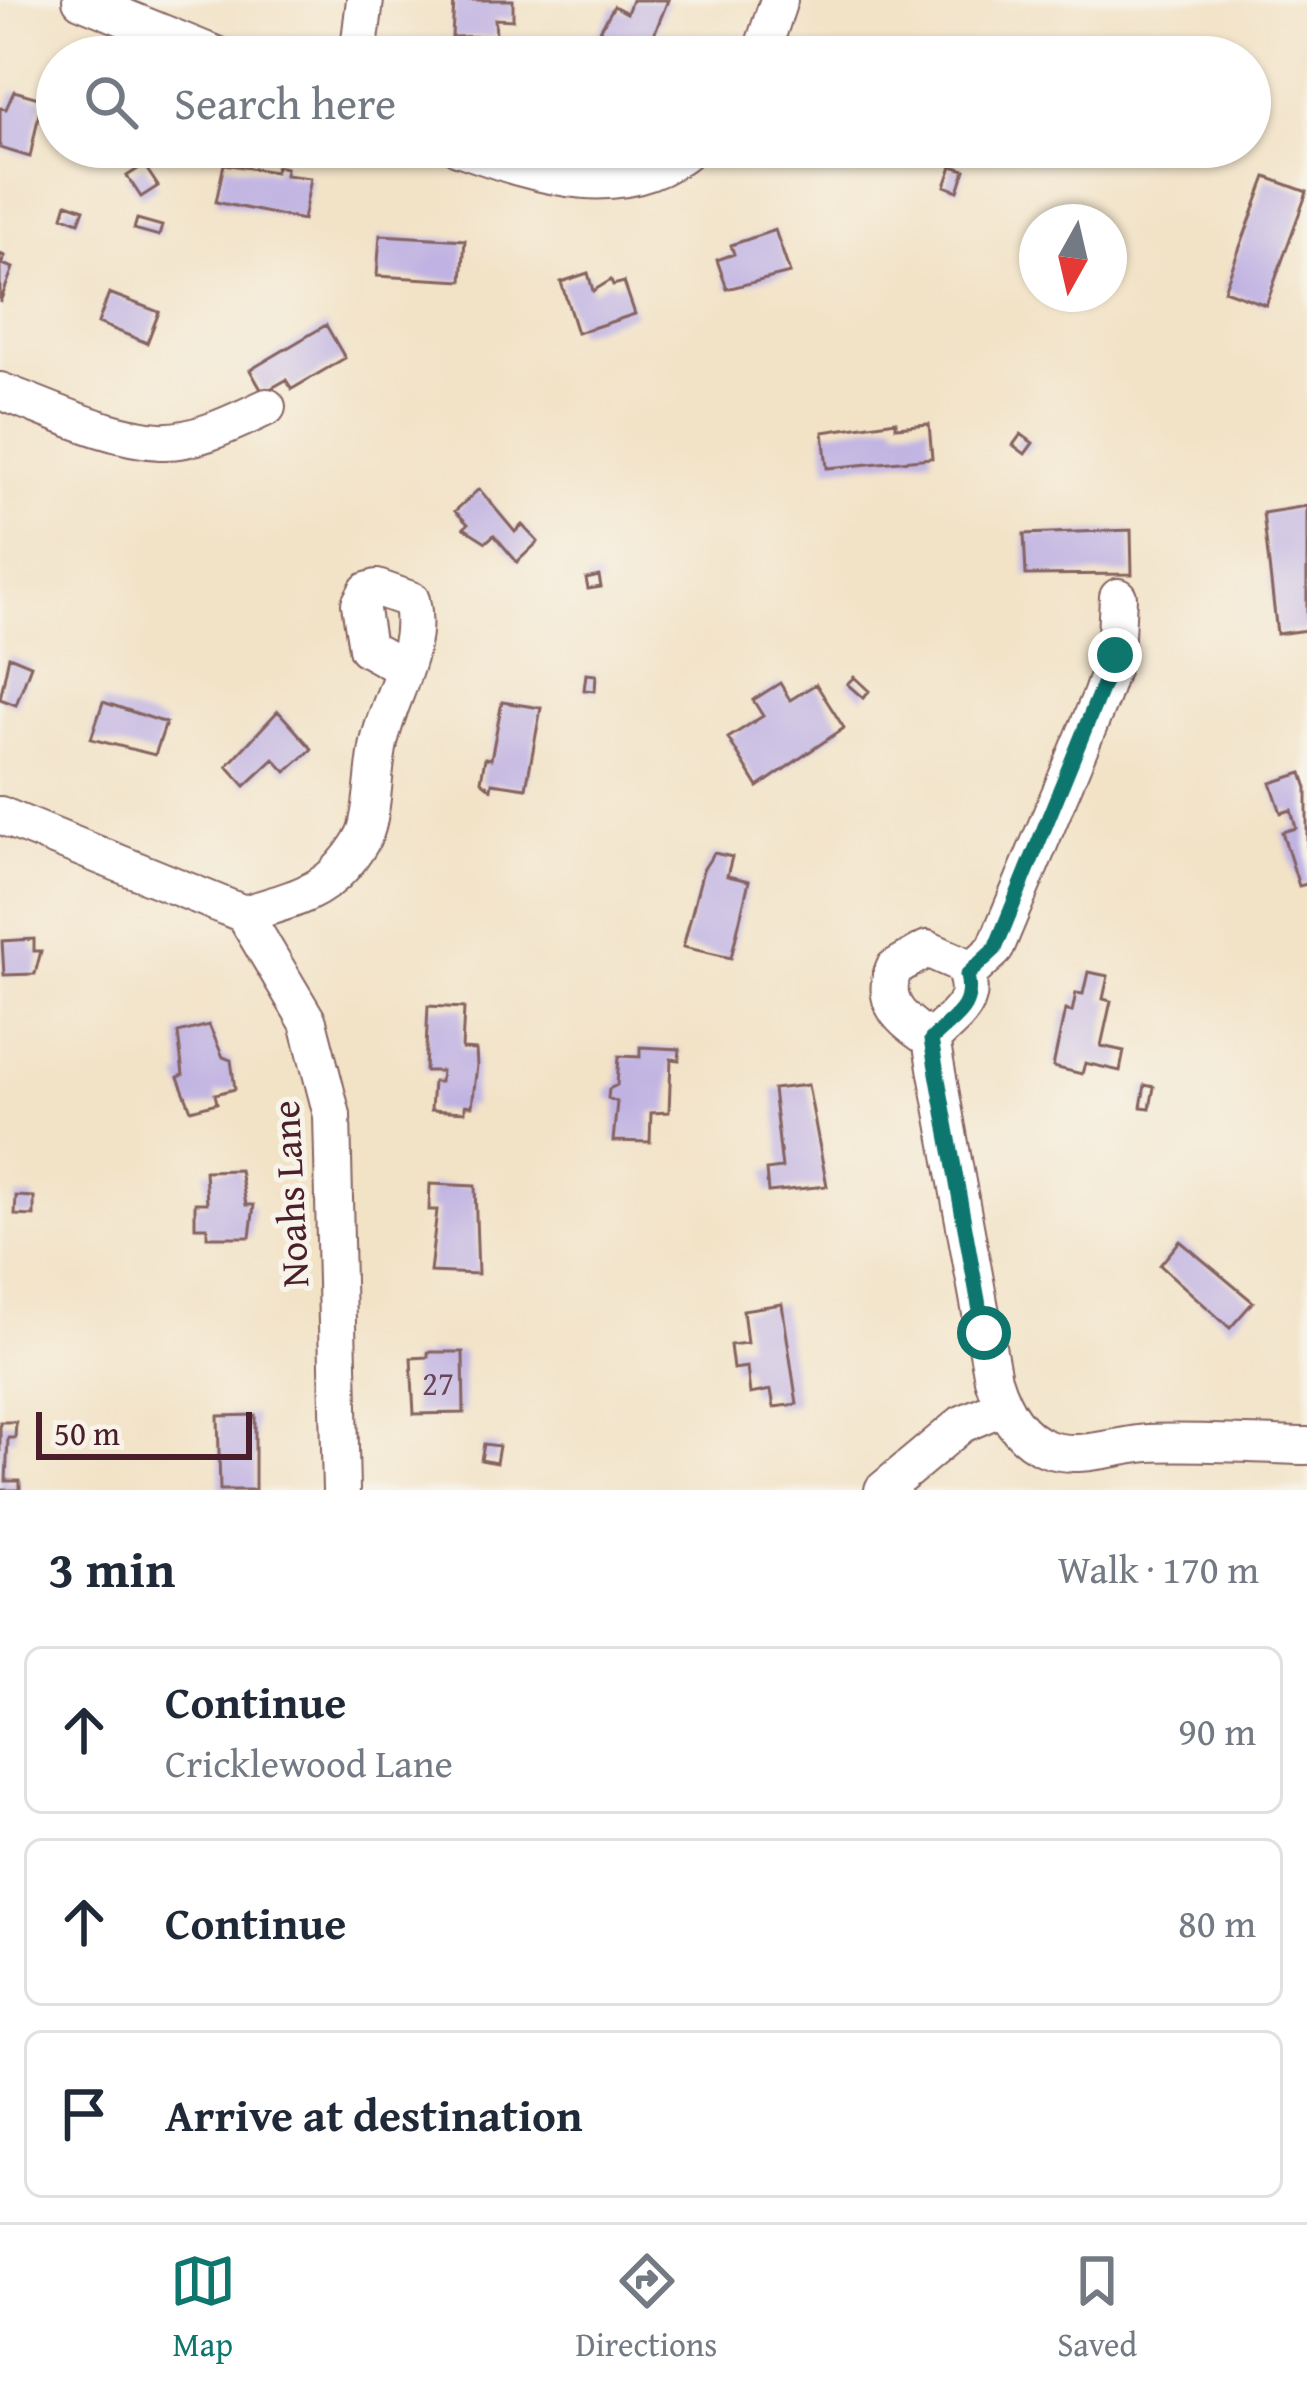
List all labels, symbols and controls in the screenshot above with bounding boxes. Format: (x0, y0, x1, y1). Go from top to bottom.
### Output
search box (36, 36, 1271, 168)
icon: search (78, 69, 144, 135)
text: Search here (174, 70, 396, 135)
north arrow (1019, 204, 1127, 312)
route end (1088, 628, 1142, 682)
street label: Noahs Lane (256, 1099, 322, 1289)
route start (957, 1306, 1011, 1360)
house number: 27 (422, 1359, 454, 1407)
scale bar (36, 1406, 252, 1459)
text: 50 m (54, 1409, 120, 1457)
text: 3 min (48, 1531, 175, 1606)
text: Walk · 170 m (1058, 1540, 1259, 1597)
text: Continue (165, 1669, 346, 1734)
icon: ahead (51, 1697, 117, 1763)
text: 90 m (1178, 1702, 1256, 1759)
text: Cricklewood Lane (165, 1734, 453, 1791)
icon: ahead (51, 1889, 117, 1955)
text: Continue (165, 1890, 346, 1955)
text: 80 m (1178, 1894, 1256, 1951)
icon: arrive (51, 2081, 117, 2147)
text: Arrive at destination (165, 2082, 583, 2147)
tab: Map (170, 2248, 236, 2368)
tab: Directions (576, 2248, 717, 2368)
tab: Saved (1057, 2248, 1137, 2368)

